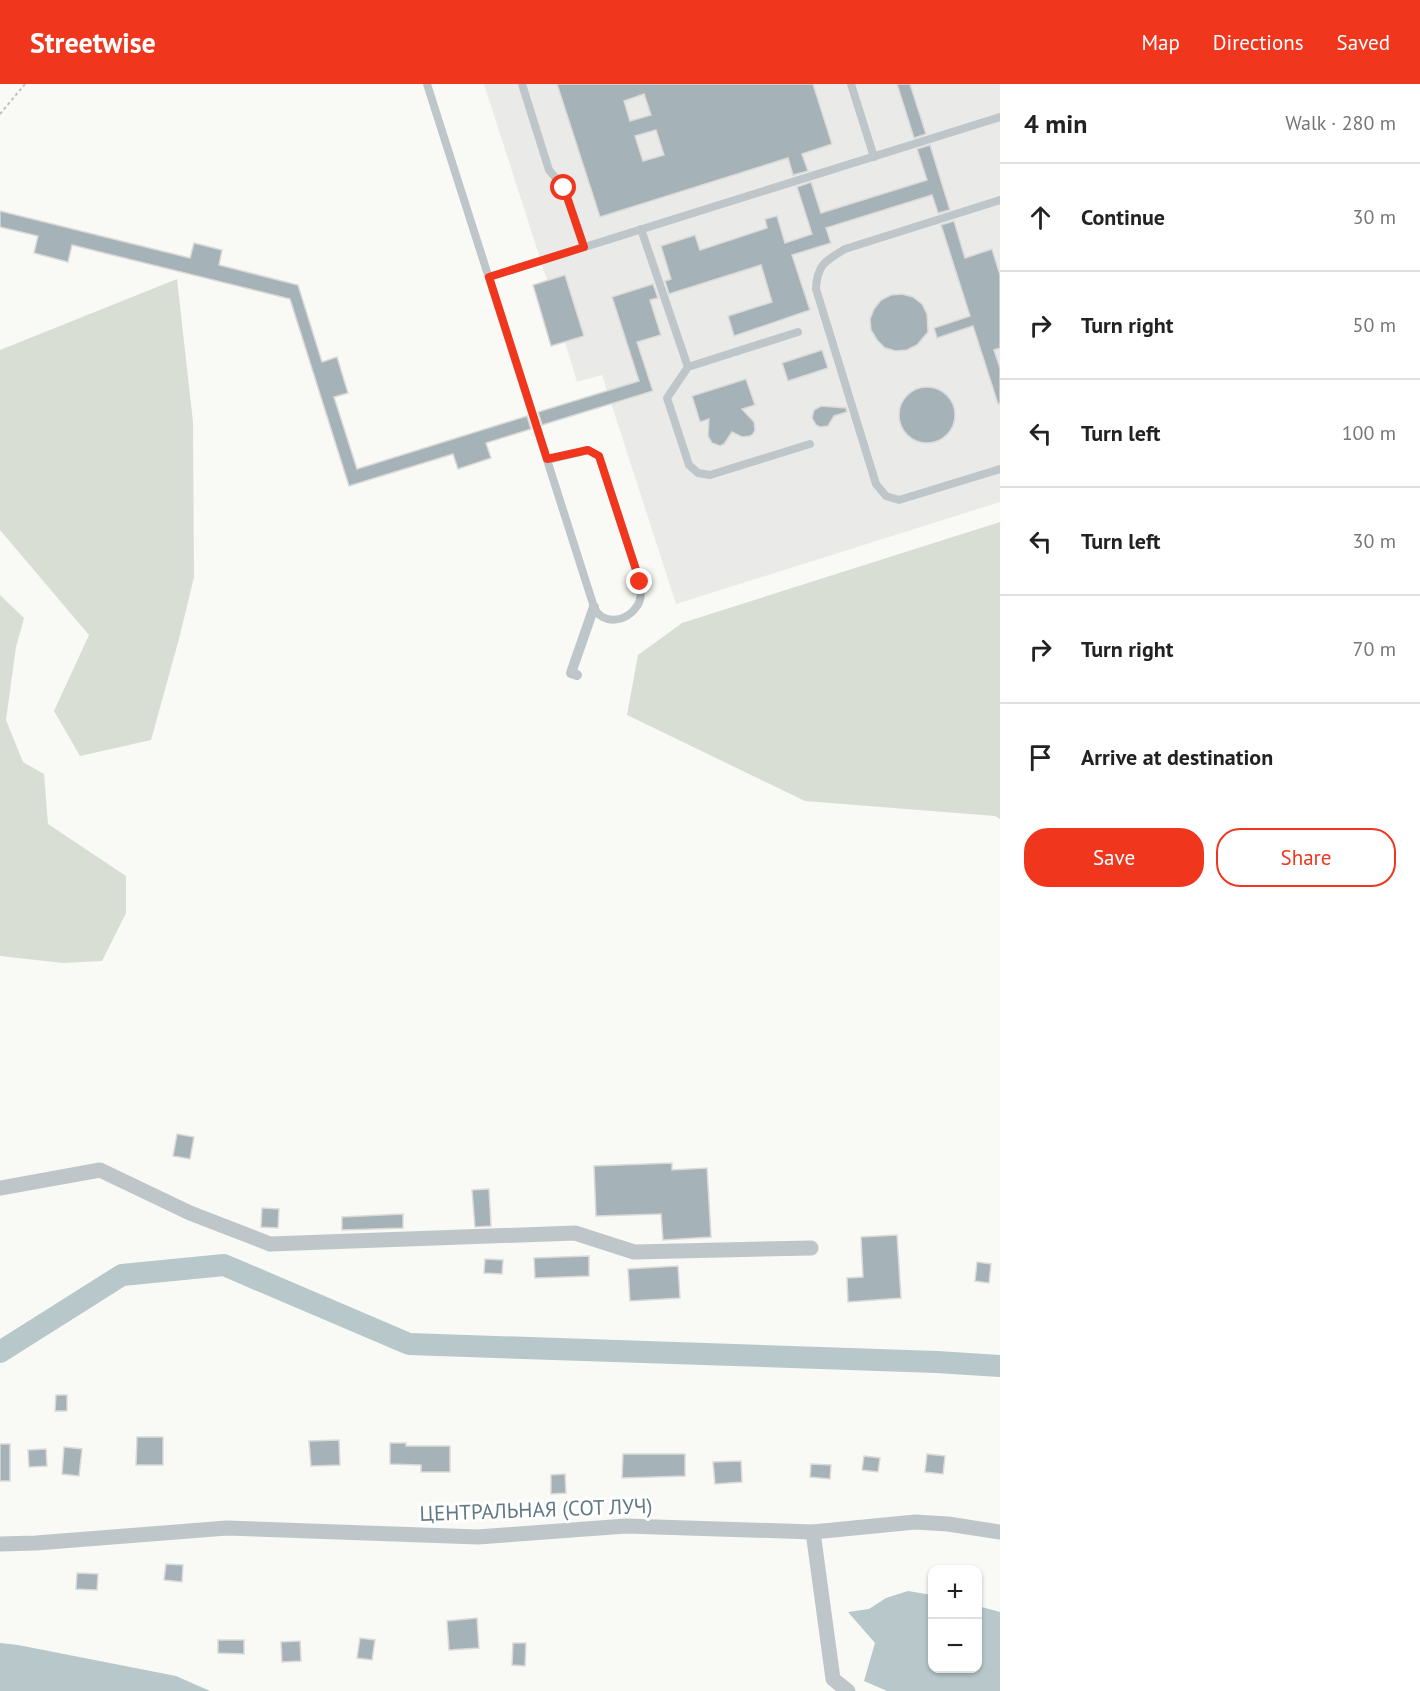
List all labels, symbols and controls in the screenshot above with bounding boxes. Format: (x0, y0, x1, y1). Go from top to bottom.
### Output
text: Streetwise (30, 24, 156, 61)
text: Map (1141, 29, 1180, 56)
text: Directions (1213, 29, 1304, 56)
text: Saved (1337, 29, 1390, 56)
text: 4 min (1024, 107, 1087, 140)
text: Walk · 280 m (1285, 110, 1396, 136)
route start (550, 174, 576, 200)
icon: ahead (1024, 201, 1057, 234)
text: Continue (1081, 203, 1165, 231)
text: 30 m (1353, 204, 1396, 230)
icon: right (1024, 309, 1057, 342)
text: Turn right (1081, 311, 1173, 339)
text: 50 m (1353, 312, 1396, 338)
icon: left (1024, 417, 1057, 450)
text: Turn left (1081, 419, 1161, 447)
text: 100 m (1342, 420, 1396, 446)
icon: left (1024, 525, 1057, 558)
text: Turn left (1081, 527, 1161, 555)
text: 30 m (1353, 528, 1396, 554)
route end (626, 568, 652, 594)
icon: right (1024, 633, 1057, 666)
text: Turn right (1081, 635, 1173, 663)
text: 70 m (1353, 636, 1396, 662)
icon: arrive (1024, 741, 1057, 774)
text: Arrive at destination (1081, 743, 1273, 771)
button: Save (1024, 828, 1204, 887)
button: Share (1216, 828, 1396, 887)
street label: ЦЕНТРАЛЬНАЯ (СОТ ЛУЧ) (419, 1492, 653, 1527)
map controls (928, 1565, 982, 1673)
button: + (928, 1565, 982, 1619)
button: − (928, 1619, 982, 1673)

